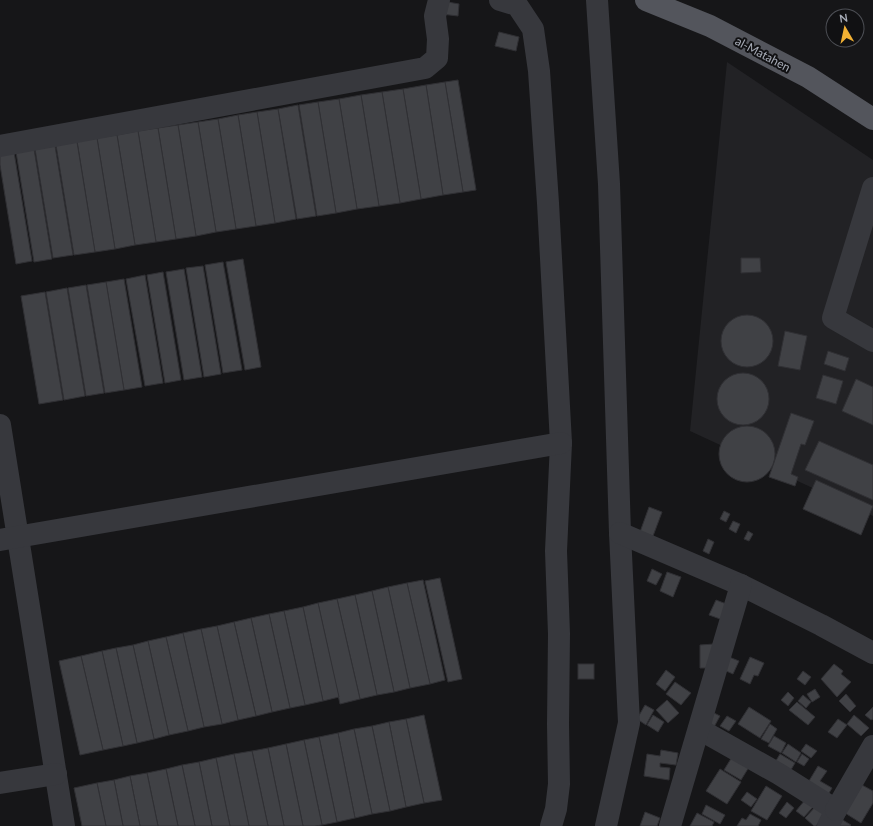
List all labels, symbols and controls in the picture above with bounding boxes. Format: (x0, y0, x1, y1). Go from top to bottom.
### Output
north arrow (825, 8, 865, 48)
text: N (838, 11, 849, 25)
street label: al-Matahen (733, 33, 793, 75)

